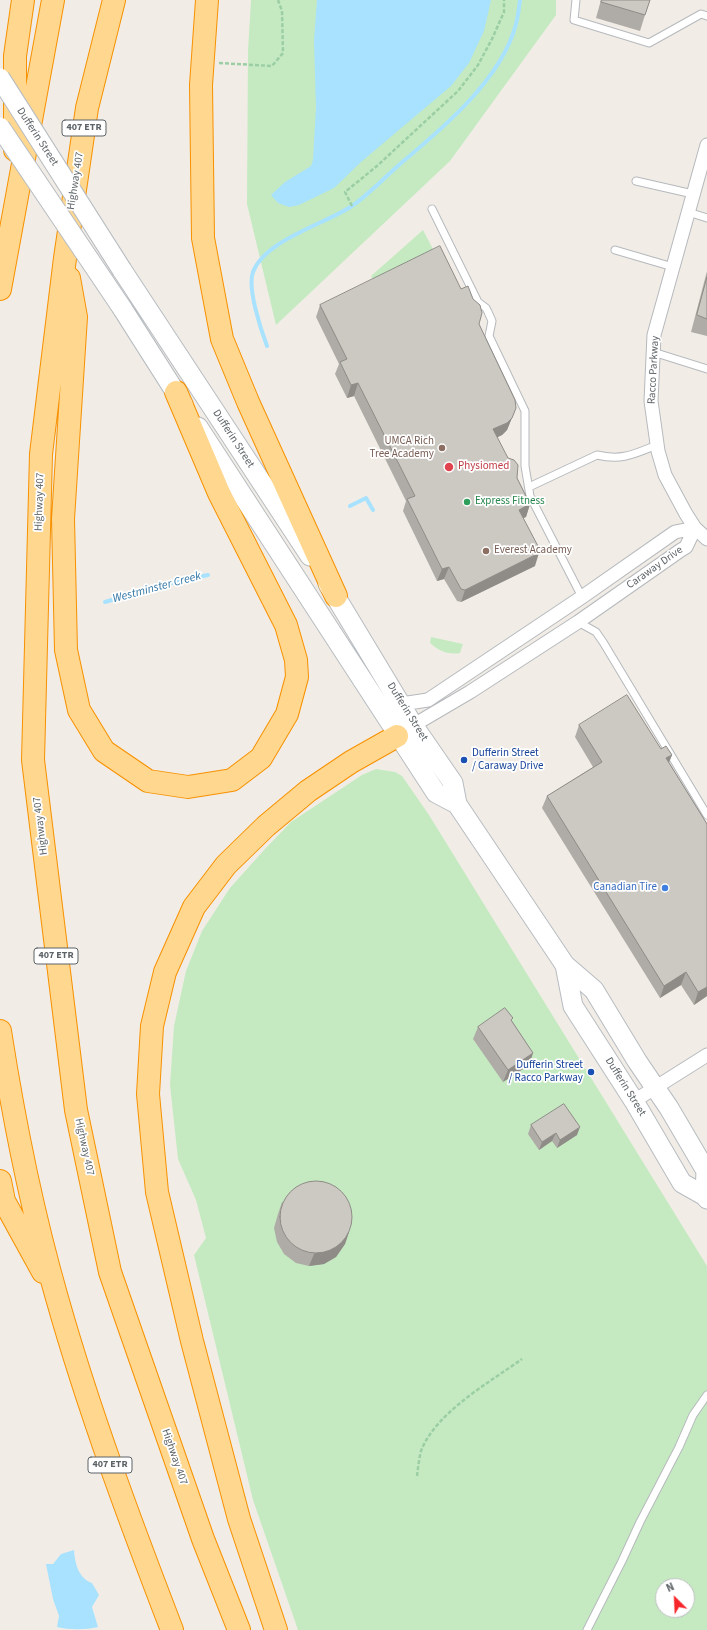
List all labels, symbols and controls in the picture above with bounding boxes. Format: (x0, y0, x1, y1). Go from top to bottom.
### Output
street label: Dufferin Street (13, 105, 61, 169)
road number: 407 ETR (62, 120, 106, 136)
street label: Highway 407 (65, 151, 87, 211)
street label: Racco Parkway (646, 335, 662, 405)
street label: Dufferin Street (209, 407, 257, 471)
place label: UMCA Rich Tree Academy (370, 435, 434, 461)
marker: UMCA Rich Tree Academy (437, 443, 447, 453)
place label: Physiomed (458, 460, 509, 474)
marker: Physiomed (443, 461, 455, 473)
street label: Highway 407 (32, 473, 48, 531)
place label: Express Fitness (475, 495, 545, 509)
marker: Express Fitness (462, 497, 472, 507)
place label: Everest Academy (494, 544, 572, 558)
street label: Caraway Drive (624, 544, 686, 592)
marker: Everest Academy (481, 546, 491, 556)
water label: Westminster Creek (111, 569, 203, 607)
street label: Dufferin Street (384, 680, 430, 744)
place label: Dufferin Street / Caraway Drive (472, 747, 543, 773)
marker: Dufferin Street / Caraway Drive (459, 755, 469, 765)
street label: Highway 407 (31, 796, 51, 856)
place label: Canadian Tire (593, 881, 657, 895)
marker: Canadian Tire (660, 883, 670, 893)
road number: 407 ETR (34, 948, 78, 964)
street label: Dufferin Street (602, 1055, 648, 1119)
place label: Dufferin Street / Racco Parkway (508, 1059, 583, 1085)
marker: Dufferin Street / Racco Parkway (586, 1067, 596, 1077)
street label: Highway 407 (71, 1117, 97, 1177)
street label: Highway 407 (158, 1427, 190, 1487)
road number: 407 ETR (88, 1457, 132, 1473)
north arrow (655, 1578, 695, 1618)
text: N (664, 1579, 677, 1596)

